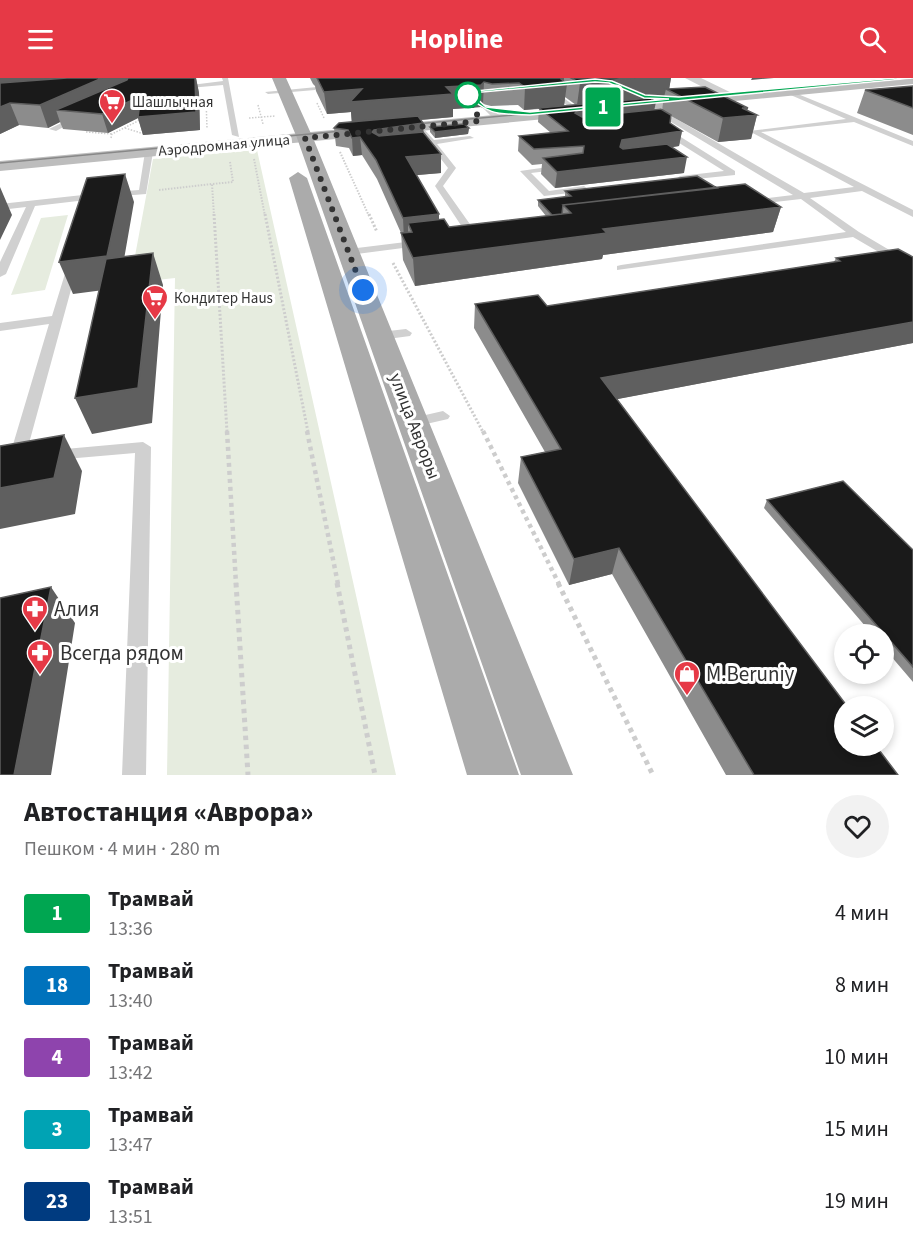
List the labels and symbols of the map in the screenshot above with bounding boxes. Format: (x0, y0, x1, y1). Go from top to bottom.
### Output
unlabelled marker (455, 82, 481, 108)
supermarket icon: Шашлычная (97, 87, 127, 125)
line badge: 1 (584, 87, 622, 126)
place label: Шашлычная (132, 92, 213, 113)
street label: Аэродромная улица (157, 129, 291, 162)
your location (348, 275, 378, 305)
supermarket icon: Кондитер Haus (140, 283, 170, 321)
place label: Кондитер Haus (174, 288, 273, 309)
street label: улица Авроры (383, 370, 446, 483)
pharmacy icon: Алия (20, 594, 50, 632)
place label: Алия (54, 594, 100, 624)
pharmacy icon: Всегда рядом (25, 638, 55, 676)
place label: Всегда рядом (60, 638, 184, 668)
shop icon: M.Beruniy (672, 659, 702, 697)
place label: M.Beruniy (706, 659, 795, 689)

